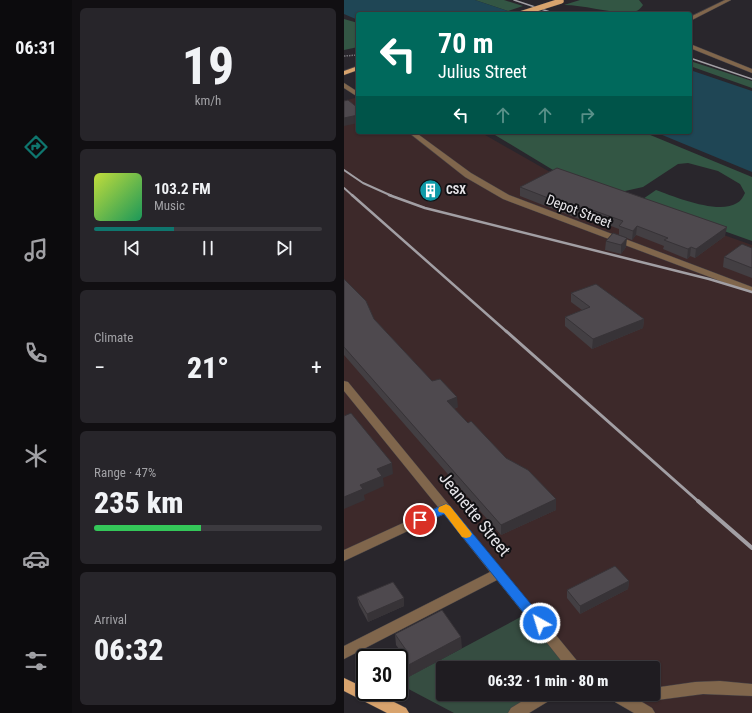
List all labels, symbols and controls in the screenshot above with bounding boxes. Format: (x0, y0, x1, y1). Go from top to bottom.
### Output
text: 70 m (438, 27, 494, 60)
icon: left (372, 28, 424, 80)
text: 19 (182, 36, 234, 97)
text: 06:31 (15, 37, 57, 58)
text: Julius Street (438, 61, 527, 82)
text: km/h (195, 93, 221, 108)
icon: left (450, 104, 472, 126)
icon: ahead (492, 104, 514, 126)
icon: ahead (534, 104, 556, 126)
icon: right (576, 104, 598, 126)
icon: directions (22, 133, 50, 161)
building icon: CSX (417, 177, 443, 203)
text: 103.2 FM (154, 180, 211, 198)
place label: CSX (446, 183, 466, 197)
street label: Depot Street (544, 191, 614, 231)
text: Music (154, 198, 185, 213)
icon: music (22, 236, 50, 264)
icon: previous (121, 237, 143, 259)
icon: pause (197, 237, 219, 259)
icon: next (273, 237, 295, 259)
text: Climate (94, 330, 133, 345)
icon: phone (22, 339, 50, 367)
text: 21° (187, 350, 229, 385)
text: − (94, 355, 105, 380)
text: + (311, 355, 322, 380)
icon: climate (22, 442, 50, 470)
text: Range · 47% (94, 465, 156, 480)
street label: Jeanette Street (435, 468, 515, 560)
text: 235 km (94, 485, 183, 520)
pin (403, 503, 437, 537)
icon: arrive (409, 509, 431, 531)
icon: car (22, 545, 50, 573)
position arrow (519, 602, 561, 644)
text: Arrival (94, 612, 127, 627)
text: 06:32 (94, 632, 163, 667)
icon: filters (22, 647, 50, 675)
speed limit sign: 30 (356, 649, 408, 701)
text: 06:32 · 1 min · 80 m (488, 672, 608, 690)

